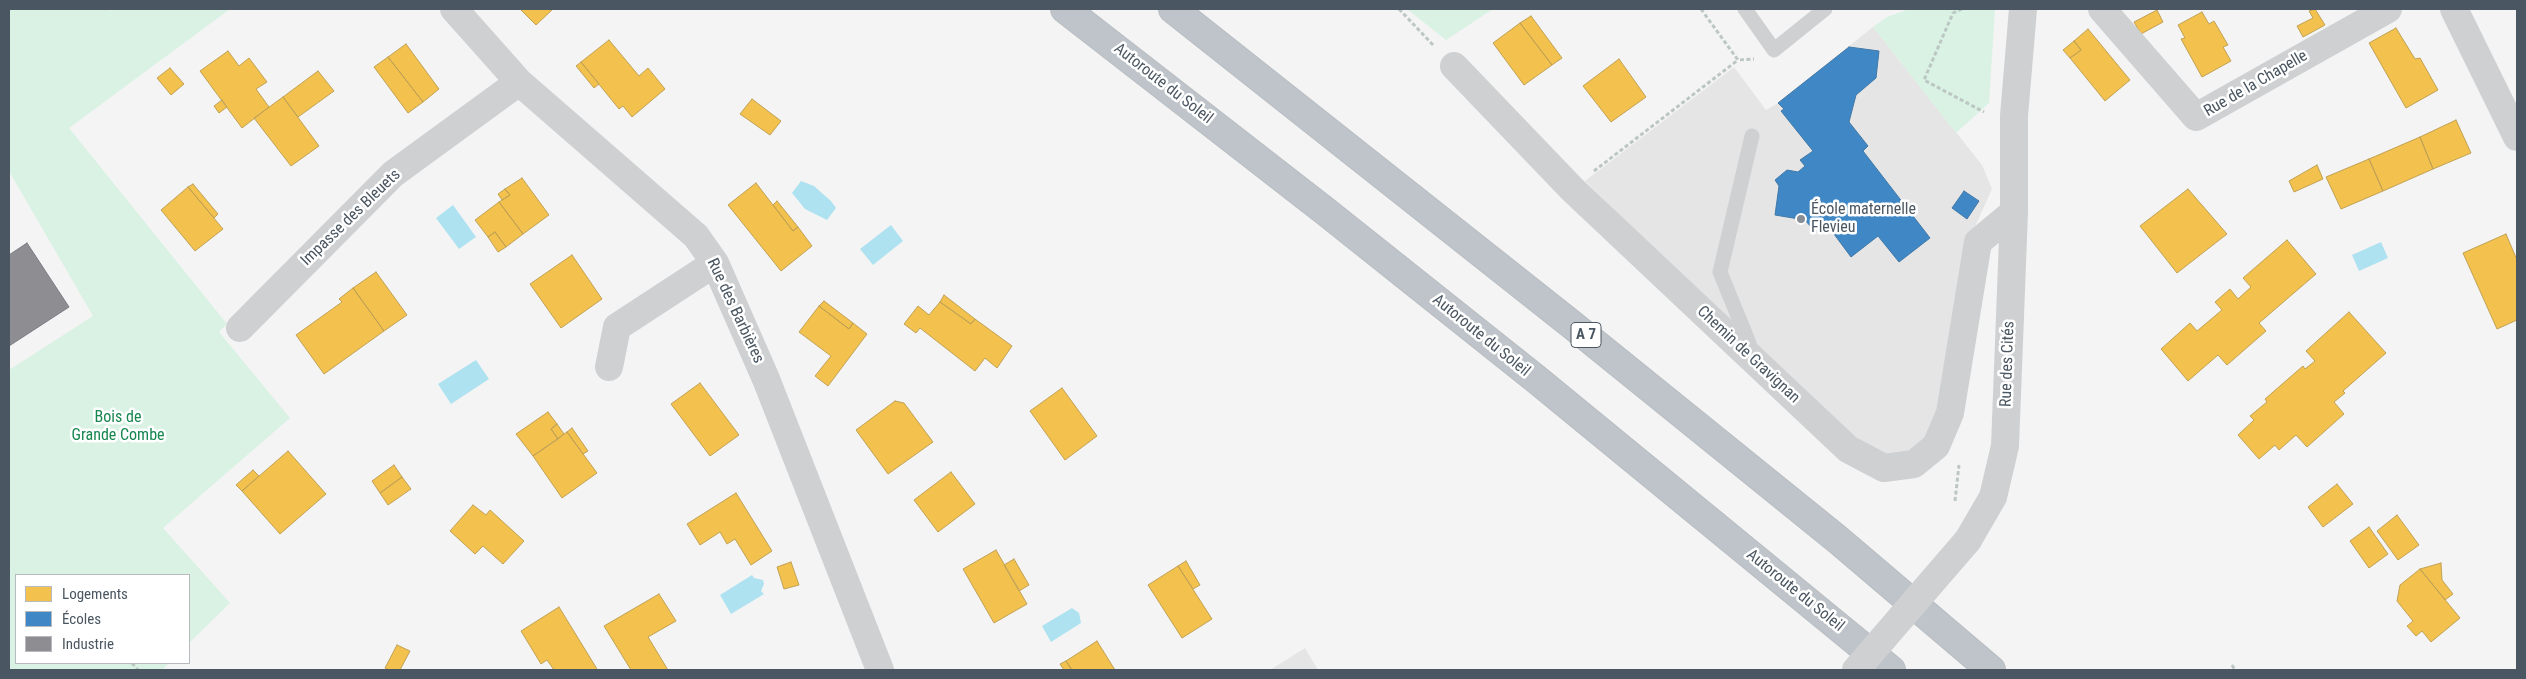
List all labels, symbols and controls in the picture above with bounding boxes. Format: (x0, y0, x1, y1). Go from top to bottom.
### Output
street label: Autoroute du Soleil (1110, 39, 1216, 129)
street label: Rue de la Chapelle (2201, 47, 2311, 121)
street label: Impasse des Bleuets (297, 166, 405, 270)
place label: École maternelle Flevieu (1811, 200, 1916, 238)
marker: École maternelle Flevieu (1795, 213, 1807, 225)
street label: Rue des Barbières (702, 255, 768, 367)
street label: Autoroute du Soleil (1428, 291, 1534, 381)
street label: Chemin de Gravignan (1693, 302, 1803, 408)
street label: Rue des Cités (1997, 321, 2019, 407)
road number: A 7 (1571, 322, 1601, 348)
park label: Bois de Grande Combe (71, 408, 165, 446)
street label: Autoroute du Soleil (1742, 546, 1848, 636)
legend (15, 574, 190, 664)
text: Logements (62, 585, 128, 603)
text: Écoles (62, 610, 101, 628)
text: Industrie (62, 635, 114, 653)

